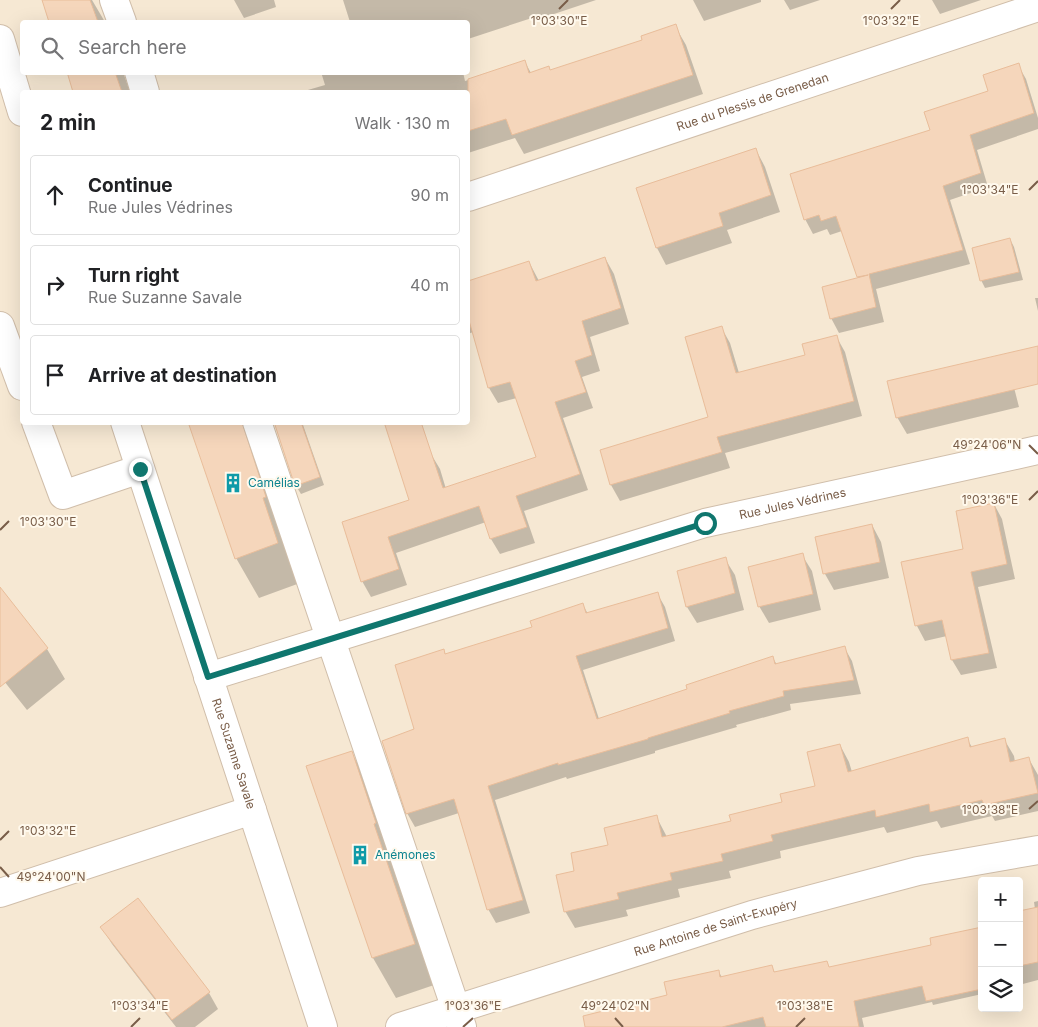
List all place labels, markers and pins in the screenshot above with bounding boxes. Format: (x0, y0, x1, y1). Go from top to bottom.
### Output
building icon: Camélias (222, 472, 244, 494)
place label: Camélias (248, 475, 300, 490)
building icon: Anémones (349, 844, 371, 866)
place label: Anémones (375, 847, 436, 862)

